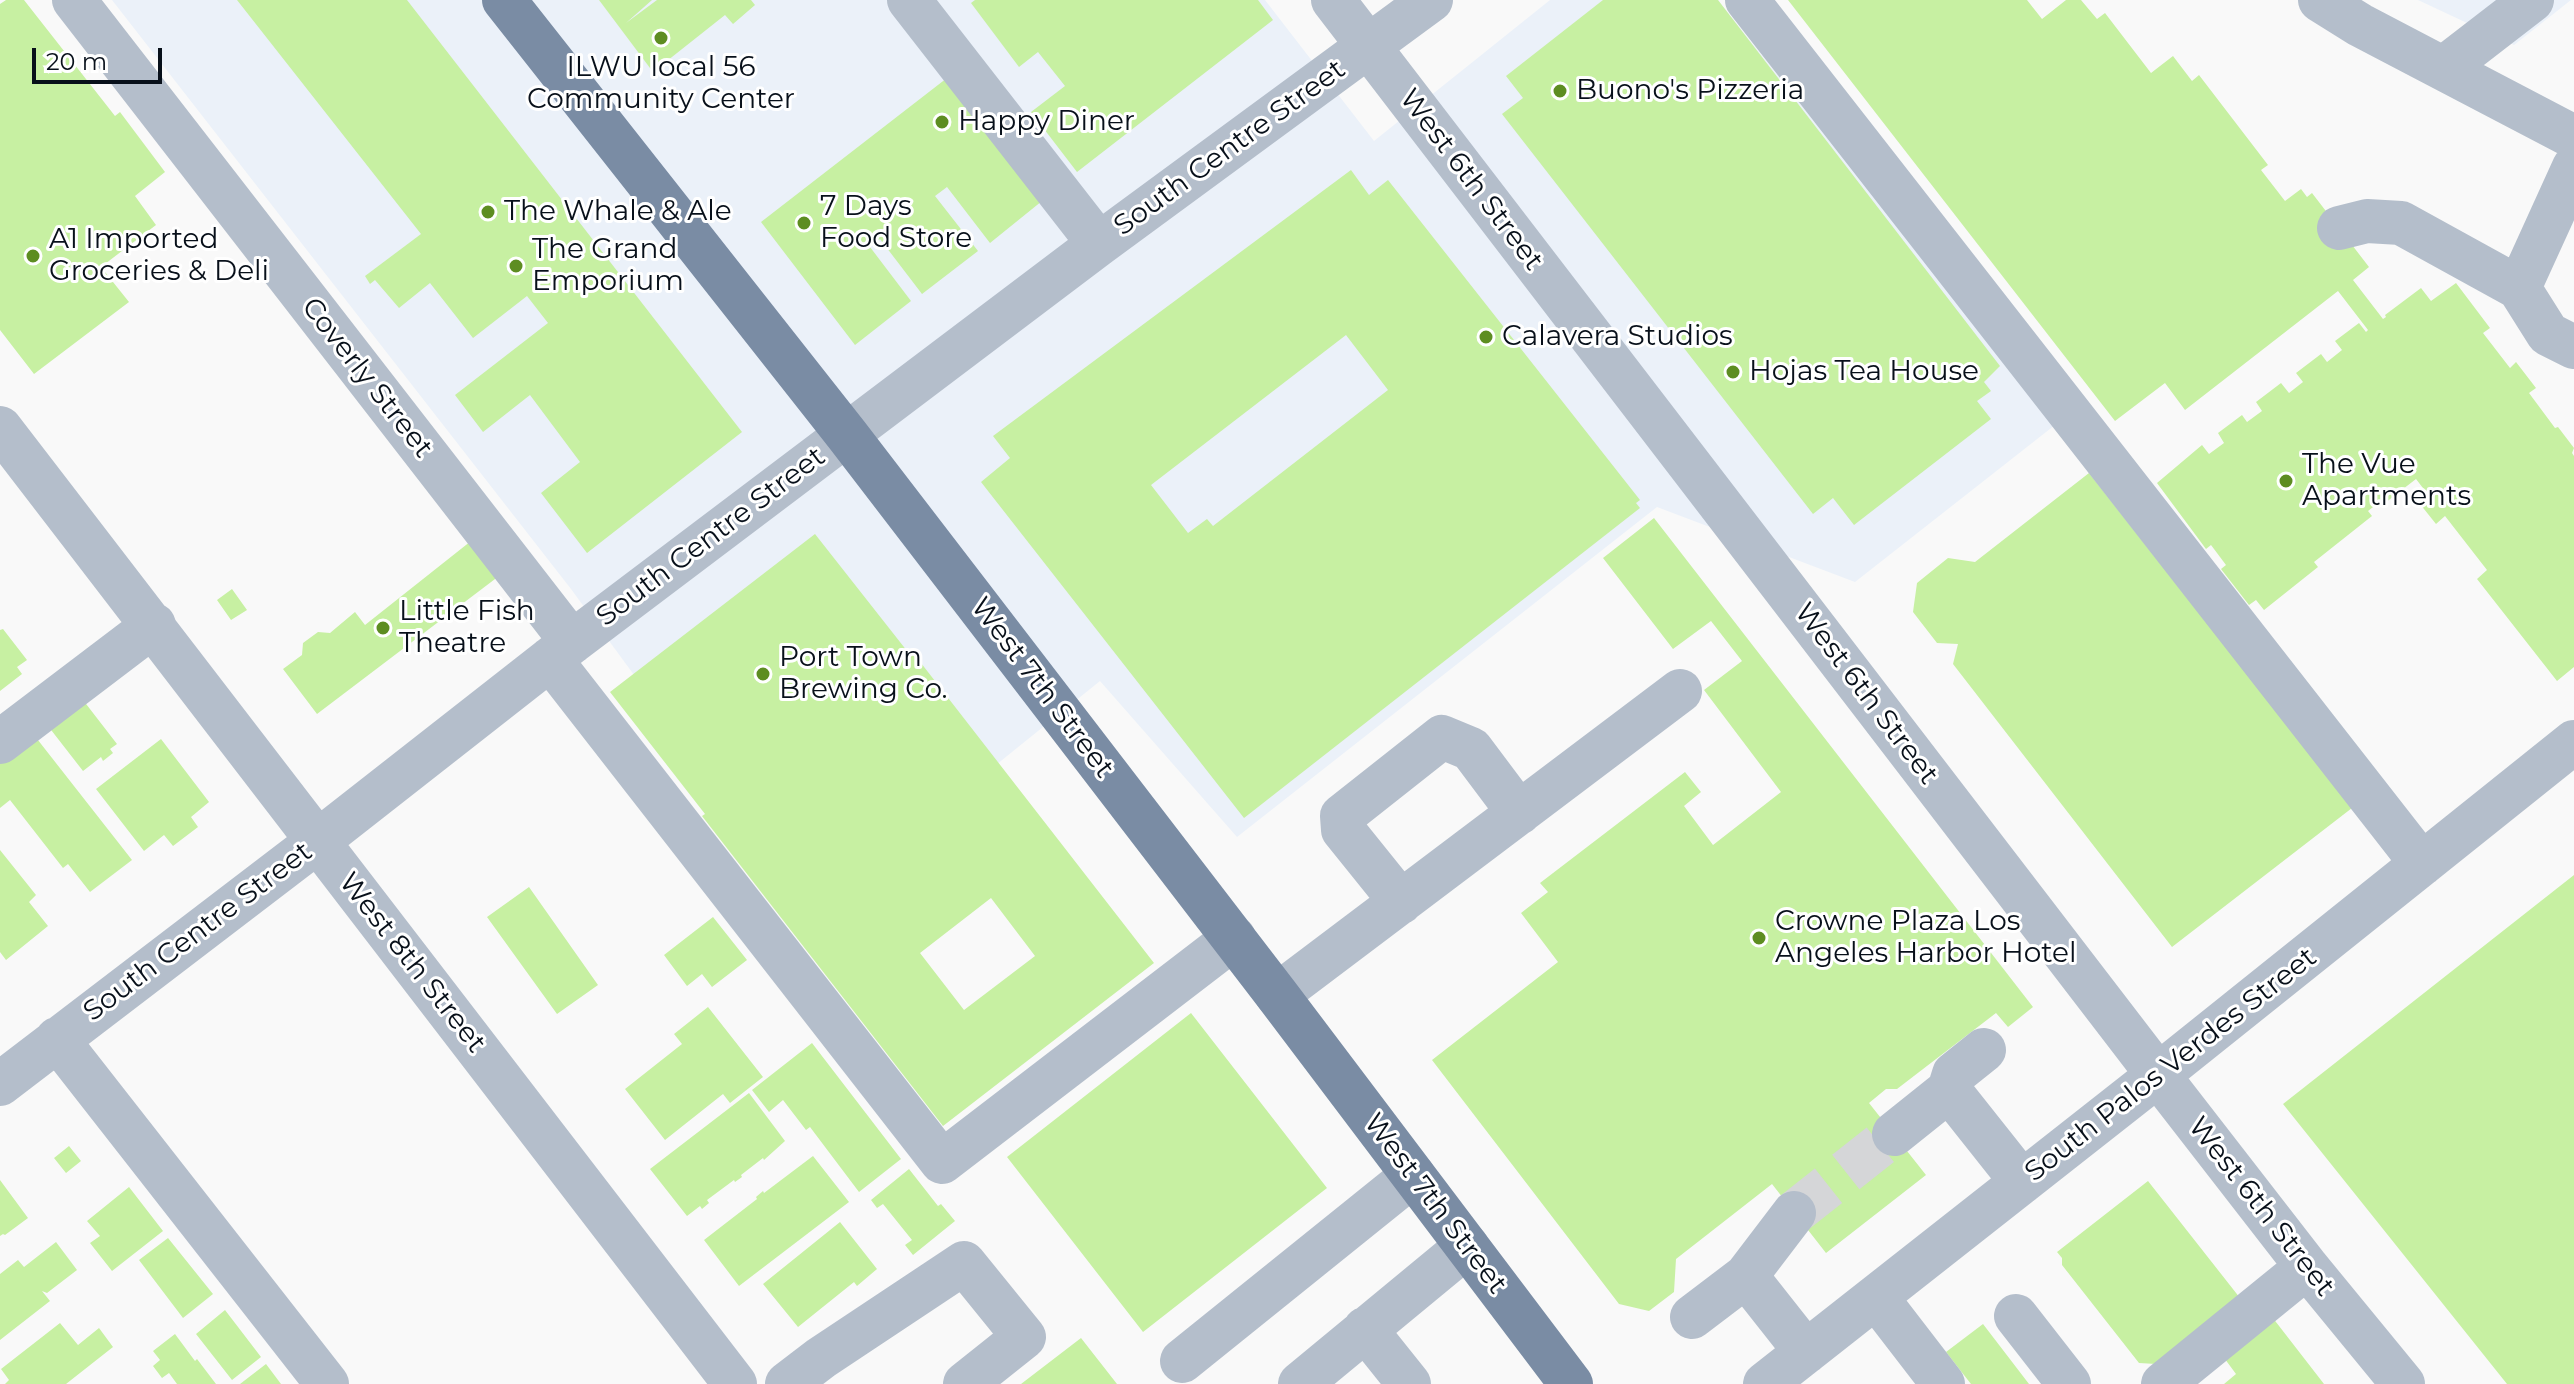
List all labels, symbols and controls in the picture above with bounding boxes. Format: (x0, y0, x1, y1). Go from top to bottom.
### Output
marker: ILWU local 56 Community Center (652, 29, 670, 47)
scale bar (36, 32, 166, 82)
text: 20 m (46, 47, 107, 76)
place label: ILWU local 56 Community Center (527, 51, 795, 117)
street label: South Centre Street (1108, 53, 1352, 243)
place label: Buono's Pizzeria (1576, 74, 1804, 108)
marker: Buono's Pizzeria (1551, 82, 1569, 100)
street label: West 6th Street (1392, 83, 1550, 277)
place label: Happy Diner (958, 105, 1135, 139)
marker: Happy Diner (933, 113, 951, 131)
place label: 7 Days Food Store (820, 190, 972, 256)
place label: The Whale & Ale (504, 195, 732, 229)
marker: The Whale & Ale (479, 203, 497, 221)
marker: 7 Days Food Store (795, 214, 813, 232)
place label: A1 Imported Groceries & Deli (49, 223, 269, 289)
place label: The Grand Emporium (532, 233, 684, 299)
marker: A1 Imported Groceries & Deli (24, 247, 42, 265)
marker: The Grand Emporium (507, 257, 525, 275)
street label: Coverly Street (294, 291, 440, 465)
place label: Calavera Studios (1502, 320, 1733, 354)
marker: Calavera Studios (1477, 328, 1495, 346)
place label: Hojas Tea House (1749, 355, 1979, 389)
marker: Hojas Tea House (1724, 363, 1742, 381)
street label: South Centre Street (590, 440, 832, 634)
place label: The Vue Apartments (2302, 448, 2471, 514)
marker: The Vue Apartments (2277, 472, 2295, 490)
street label: West 7th Street (963, 591, 1121, 785)
place label: Little Fish Theatre (399, 595, 535, 661)
street label: West 6th Street (1787, 597, 1945, 791)
marker: Little Fish Theatre (374, 619, 392, 637)
place label: Port Town Brewing Co. (779, 641, 947, 707)
marker: Port Town Brewing Co. (754, 665, 772, 683)
street label: South Centre Street (77, 835, 319, 1029)
street label: West 8th Street (331, 866, 493, 1060)
place label: Crowne Plaza Los Angeles Harbor Hotel (1775, 905, 2077, 971)
marker: Crowne Plaza Los Angeles Harbor Hotel (1750, 929, 1768, 947)
street label: South Palos Verdes Street (2018, 941, 2324, 1189)
street label: West 7th Street (1356, 1107, 1514, 1301)
street label: West 6th Street (2181, 1111, 2341, 1303)

